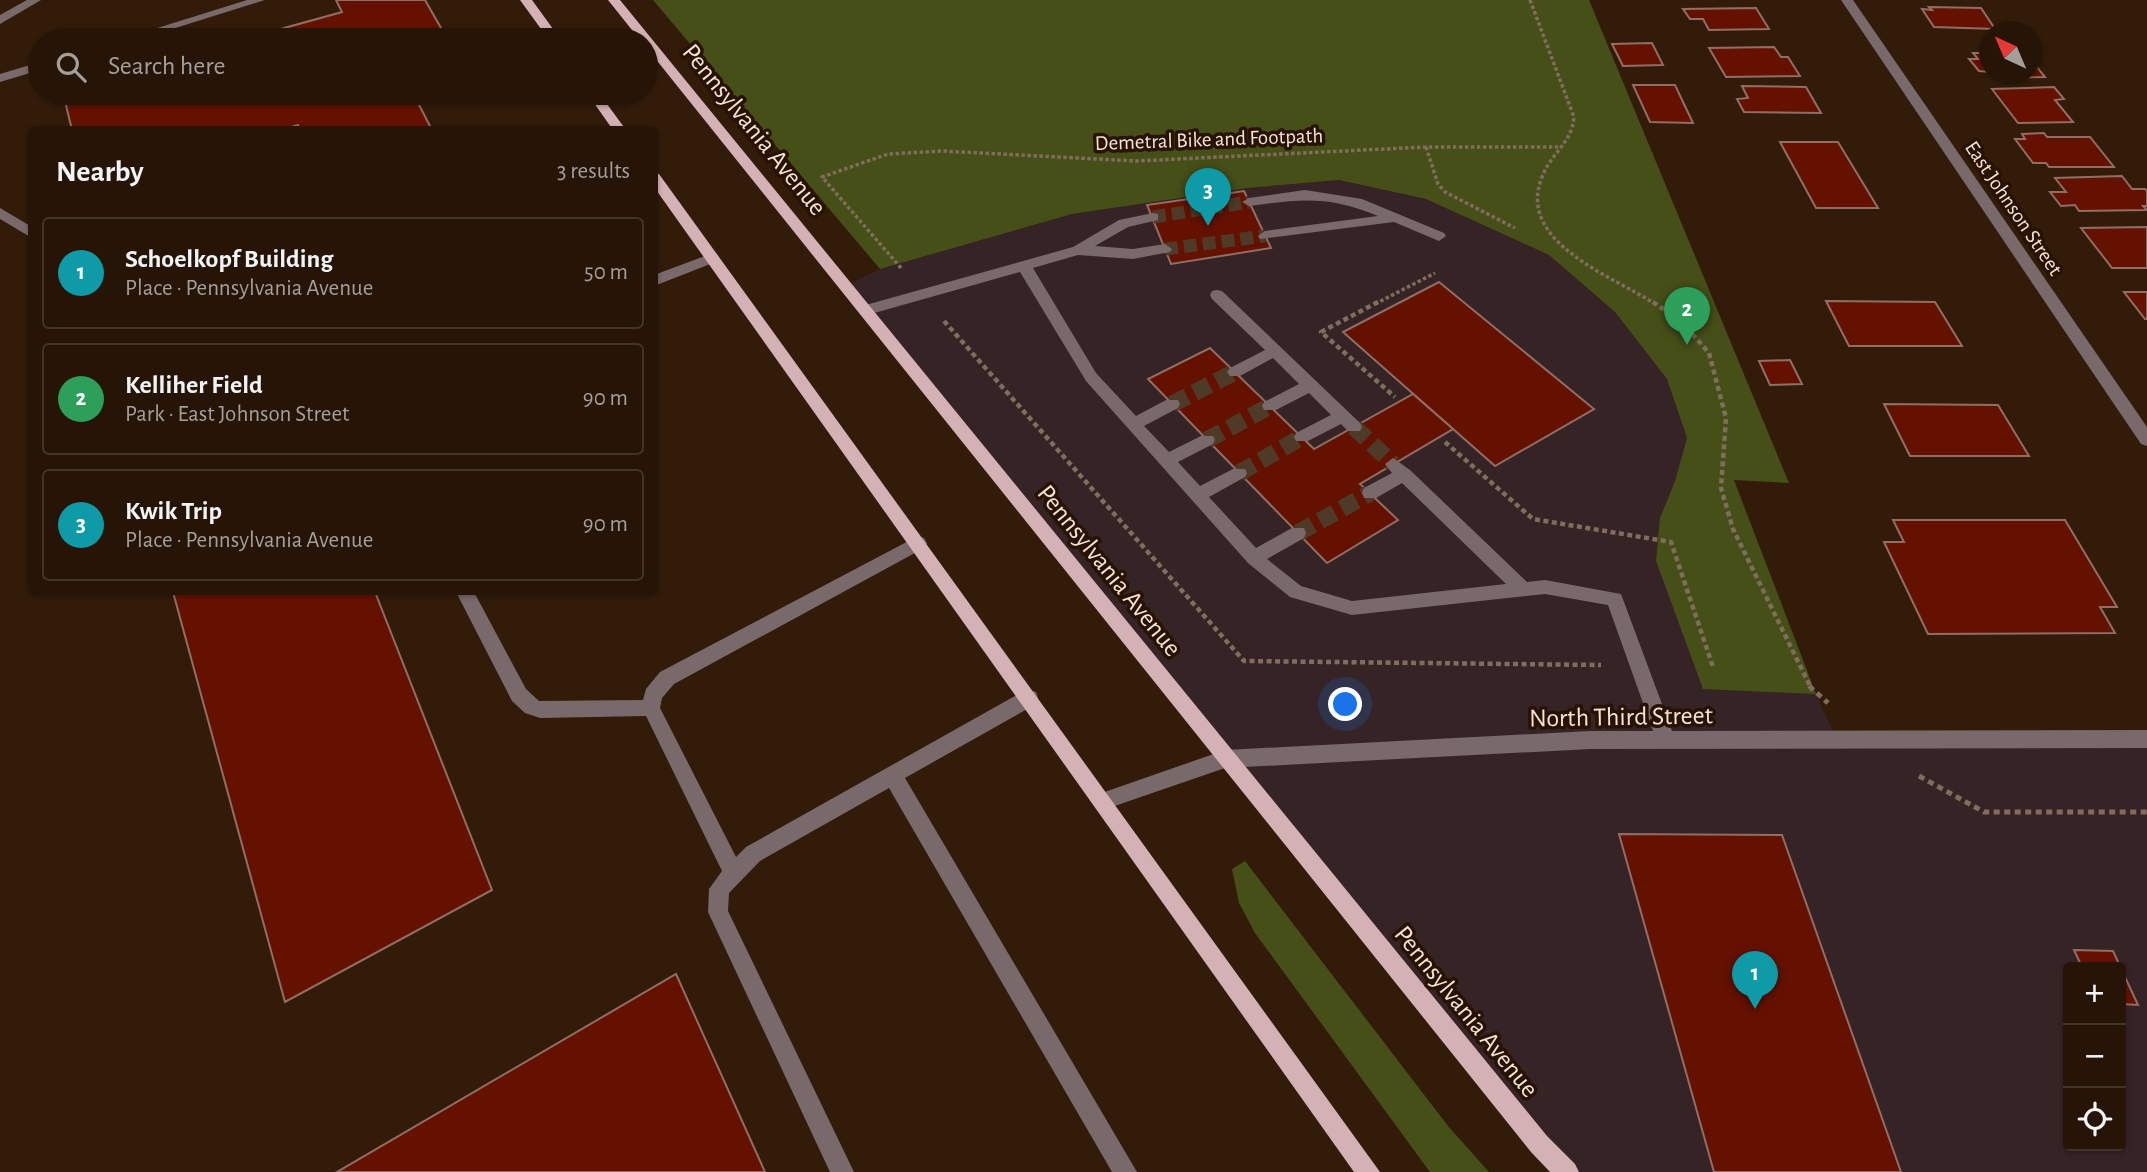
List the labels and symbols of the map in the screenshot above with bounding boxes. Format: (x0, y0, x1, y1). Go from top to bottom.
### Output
north arrow (1979, 21, 2042, 84)
street label: Pennsylvania Avenue (677, 39, 831, 220)
street label: Demetral Bike and Footpath (1094, 125, 1324, 154)
street label: East Johnson Street (1961, 137, 2066, 279)
pin: 3 (1185, 168, 1231, 226)
pin: 2 (1664, 287, 1710, 345)
street label: Pennsylvania Avenue (1032, 480, 1186, 661)
your location (1328, 687, 1362, 721)
street label: North Third Street (1529, 702, 1713, 732)
street label: Pennsylvania Avenue (1389, 921, 1543, 1102)
pin: 1 (1732, 951, 1778, 1009)

